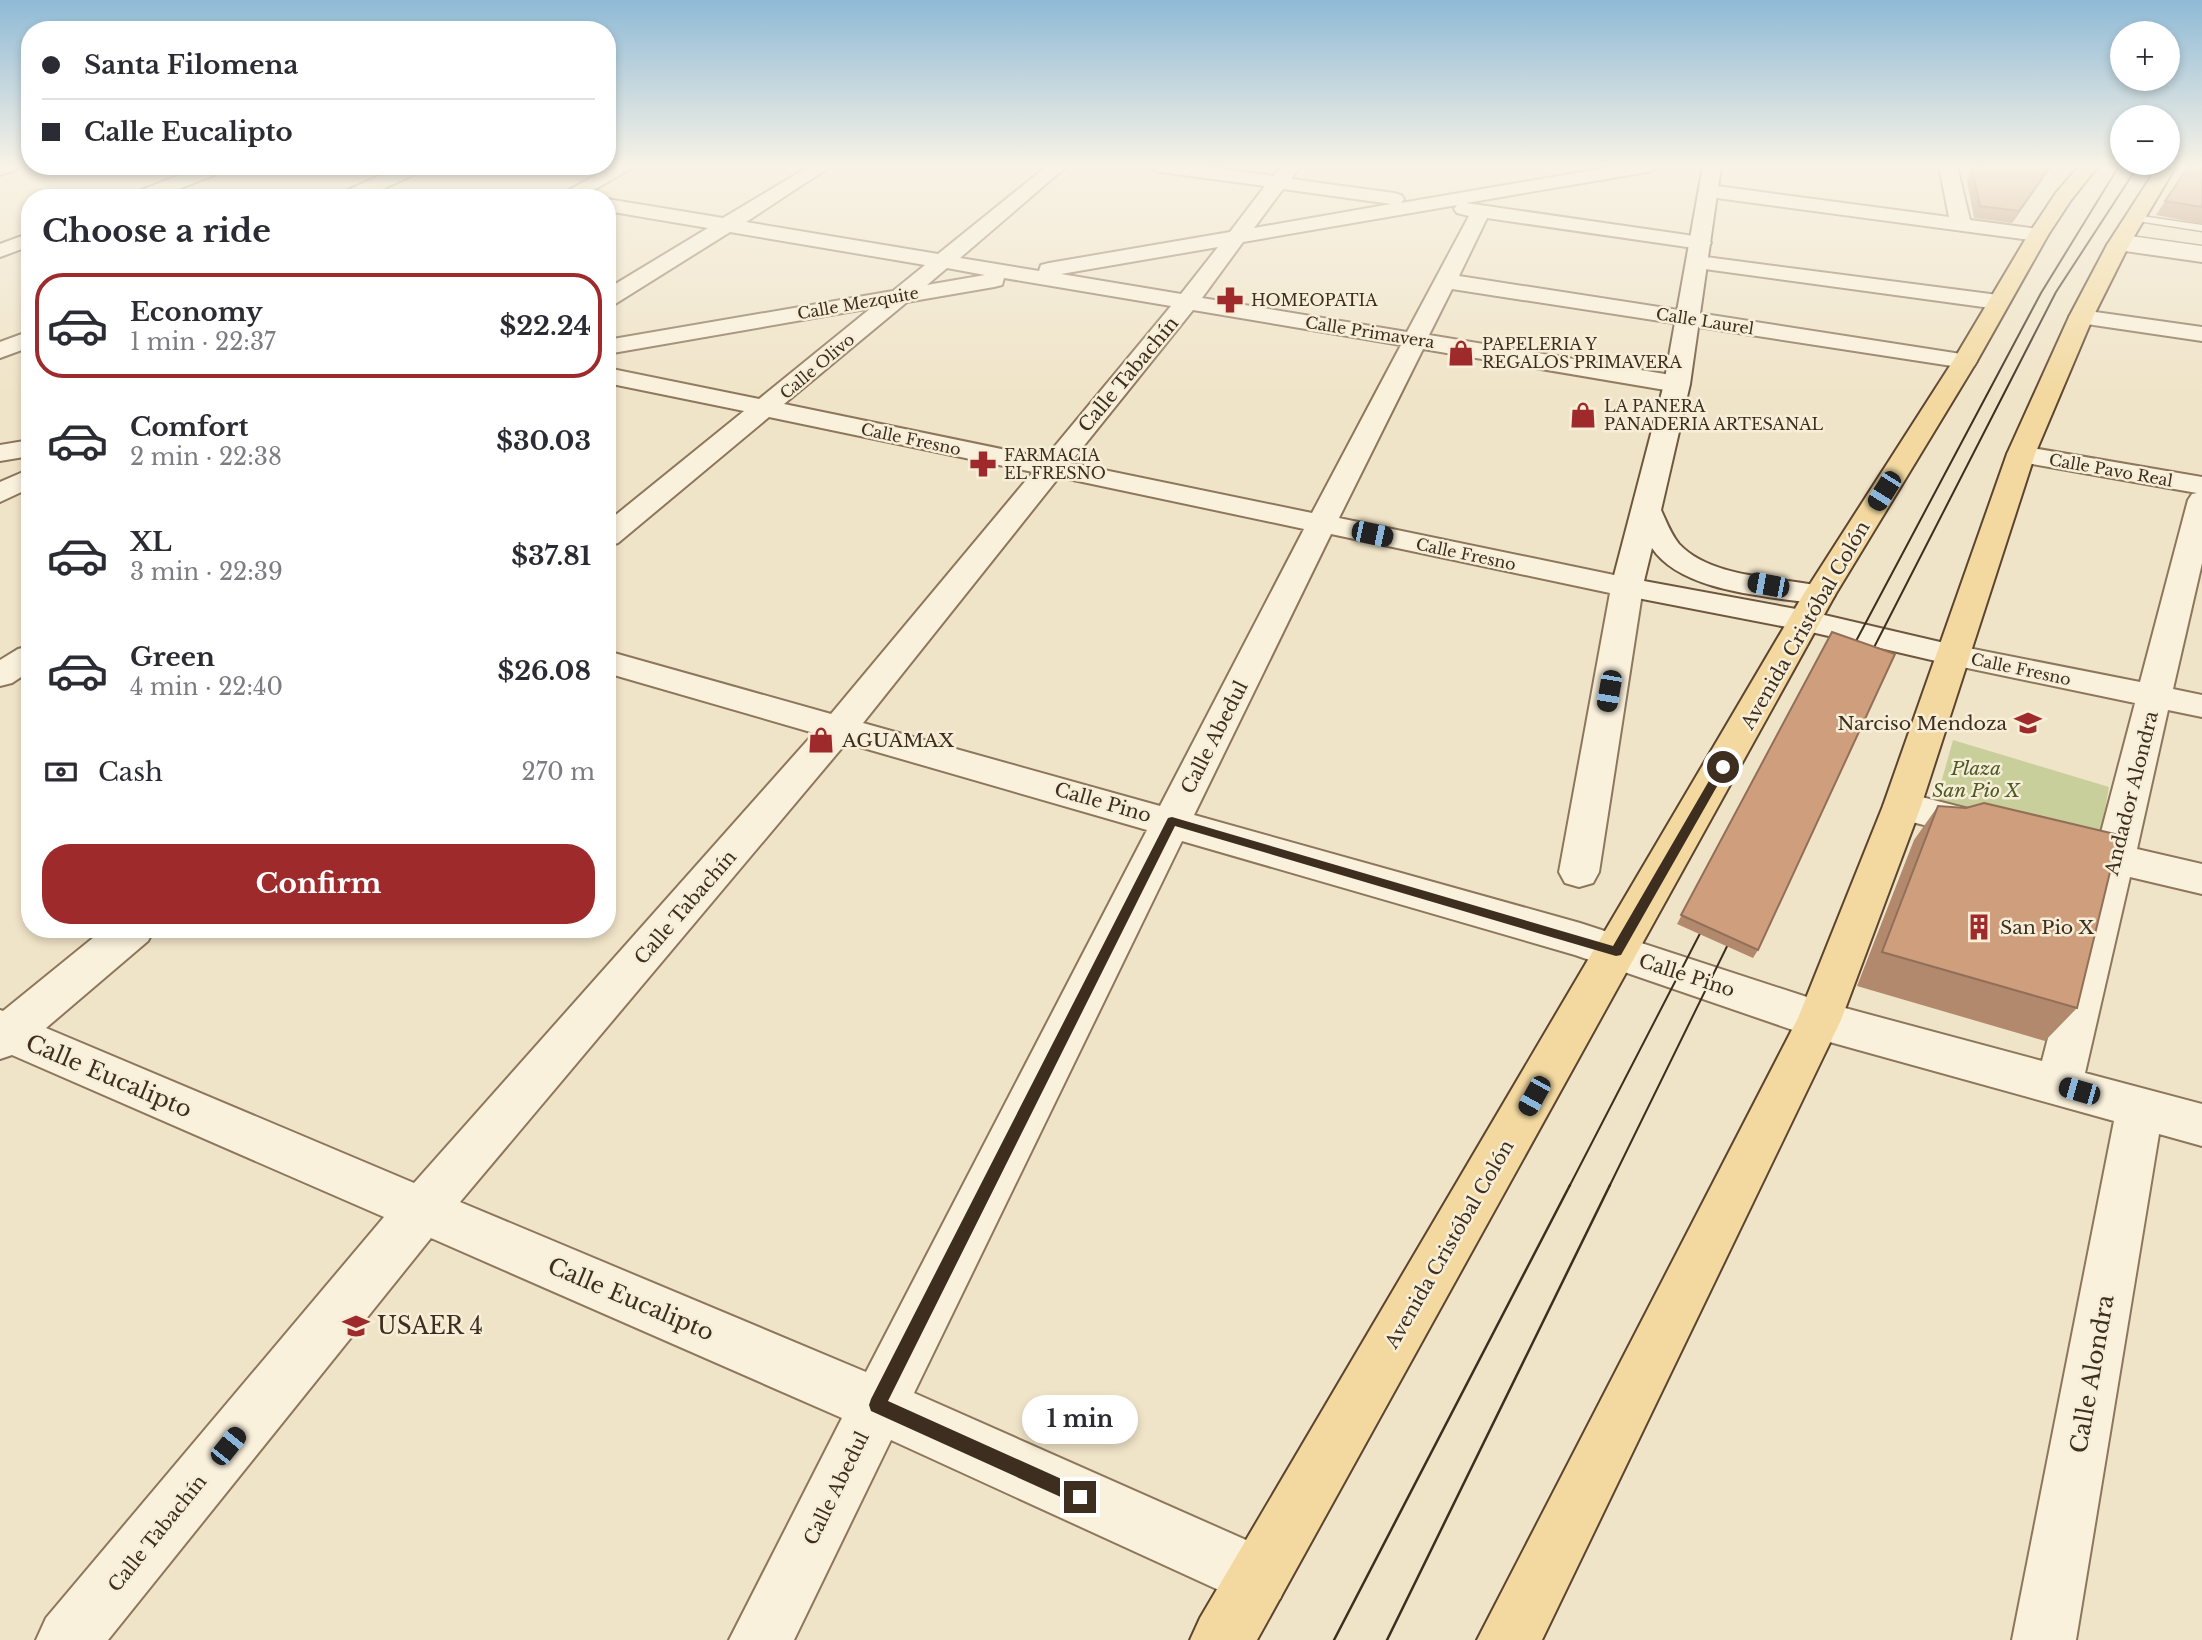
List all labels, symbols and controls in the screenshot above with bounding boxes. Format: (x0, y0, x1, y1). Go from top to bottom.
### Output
map controls (2110, 21, 2180, 175)
button: + (2110, 21, 2180, 91)
text: Santa Filomena (84, 49, 298, 81)
button: − (2110, 105, 2180, 175)
text: Calle Eucalipto (84, 116, 293, 148)
text: Choose a ride (42, 211, 271, 251)
street label: Calle Mezquite (796, 282, 920, 324)
pharmacy icon: HOMEOPATIA (1215, 285, 1245, 315)
place label: HOMEOPATIA (1251, 290, 1378, 310)
icon: car (46, 294, 109, 357)
text: Economy (130, 296, 263, 328)
street label: Calle Laurel (1655, 303, 1755, 339)
text: $22.24 (499, 310, 591, 342)
street label: Calle Tabachín (1073, 312, 1183, 437)
street label: Calle Primavera (1304, 312, 1436, 352)
text: 1 min · 22:37 (130, 328, 276, 356)
street label: Calle Olivo (776, 329, 858, 403)
place label: PAPELERIA Y REGALOS PRIMAVERA (1482, 334, 1682, 372)
shop icon: PAPELERIA Y REGALOS PRIMAVERA (1446, 338, 1476, 368)
place label: LA PANERA PANADERIA ARTESANAL (1604, 396, 1824, 434)
shop icon: LA PANERA PANADERIA ARTESANAL (1568, 400, 1598, 430)
icon: car (46, 409, 109, 472)
text: Comfort (130, 411, 248, 443)
street label: Calle Fresno (859, 419, 963, 459)
text: $30.03 (496, 425, 591, 457)
text: 2 min · 22:38 (130, 443, 282, 471)
place label: FARMACIA EL FRESNO (1004, 445, 1106, 483)
pharmacy icon: FARMACIA EL FRESNO (968, 449, 998, 479)
street label: Calle Pavo Real (2048, 449, 2174, 491)
car (1864, 468, 1905, 514)
street label: Avenida Cristóbal Colón (1736, 517, 1875, 734)
car (1350, 519, 1395, 549)
icon: car (46, 524, 109, 587)
text: XL (130, 526, 172, 558)
street label: Calle Fresno (1414, 534, 1518, 574)
text: $37.81 (511, 540, 591, 572)
text: 3 min · 22:39 (130, 558, 283, 586)
car (1746, 571, 1791, 599)
icon: car (46, 639, 109, 702)
text: Green (130, 641, 215, 673)
street label: Calle Fresno (1969, 649, 2073, 689)
text: $26.08 (497, 655, 591, 687)
car (1596, 668, 1623, 714)
text: 4 min · 22:40 (130, 673, 283, 701)
street label: Calle Abedul (1176, 677, 1253, 797)
school or university icon: Narciso Mendoza (2013, 708, 2043, 738)
street label: Andador Alondra (2100, 708, 2163, 879)
place label: Narciso Mendoza (1838, 712, 2007, 735)
shop icon: AGUAMAX (806, 725, 836, 755)
place label: AGUAMAX (841, 729, 954, 752)
route start (1707, 751, 1739, 783)
icon: cash (42, 753, 80, 791)
text: Cash (98, 756, 163, 788)
park label: Plaza San Pio X (1932, 757, 2021, 802)
text: 270 m (522, 758, 595, 786)
street label: Calle Pino (1052, 778, 1154, 827)
button: Confirm (42, 844, 595, 924)
street label: Calle Tabachín (630, 846, 741, 969)
building icon: San Pio X (1964, 912, 1994, 942)
place label: San Pio X (2000, 916, 2094, 939)
street label: Calle Pino (1636, 949, 1738, 1002)
street label: Calle Eucalipto (22, 1028, 196, 1124)
car (1515, 1073, 1554, 1119)
car (2056, 1075, 2103, 1107)
street label: Avenida Cristóbal Colón (1380, 1136, 1519, 1353)
street label: Calle Eucalipto (544, 1251, 718, 1347)
street label: Calle Alondra (2064, 1292, 2120, 1455)
school or university icon: USAER 4 (341, 1311, 371, 1341)
place label: USAER 4 (377, 1312, 483, 1340)
callout: 1 min (1022, 1396, 1138, 1444)
text: 1 min (1047, 1405, 1113, 1433)
car (207, 1423, 250, 1469)
street label: Calle Abedul (799, 1428, 874, 1549)
street label: Calle Tabachín (103, 1470, 211, 1596)
route end (1064, 1481, 1096, 1513)

